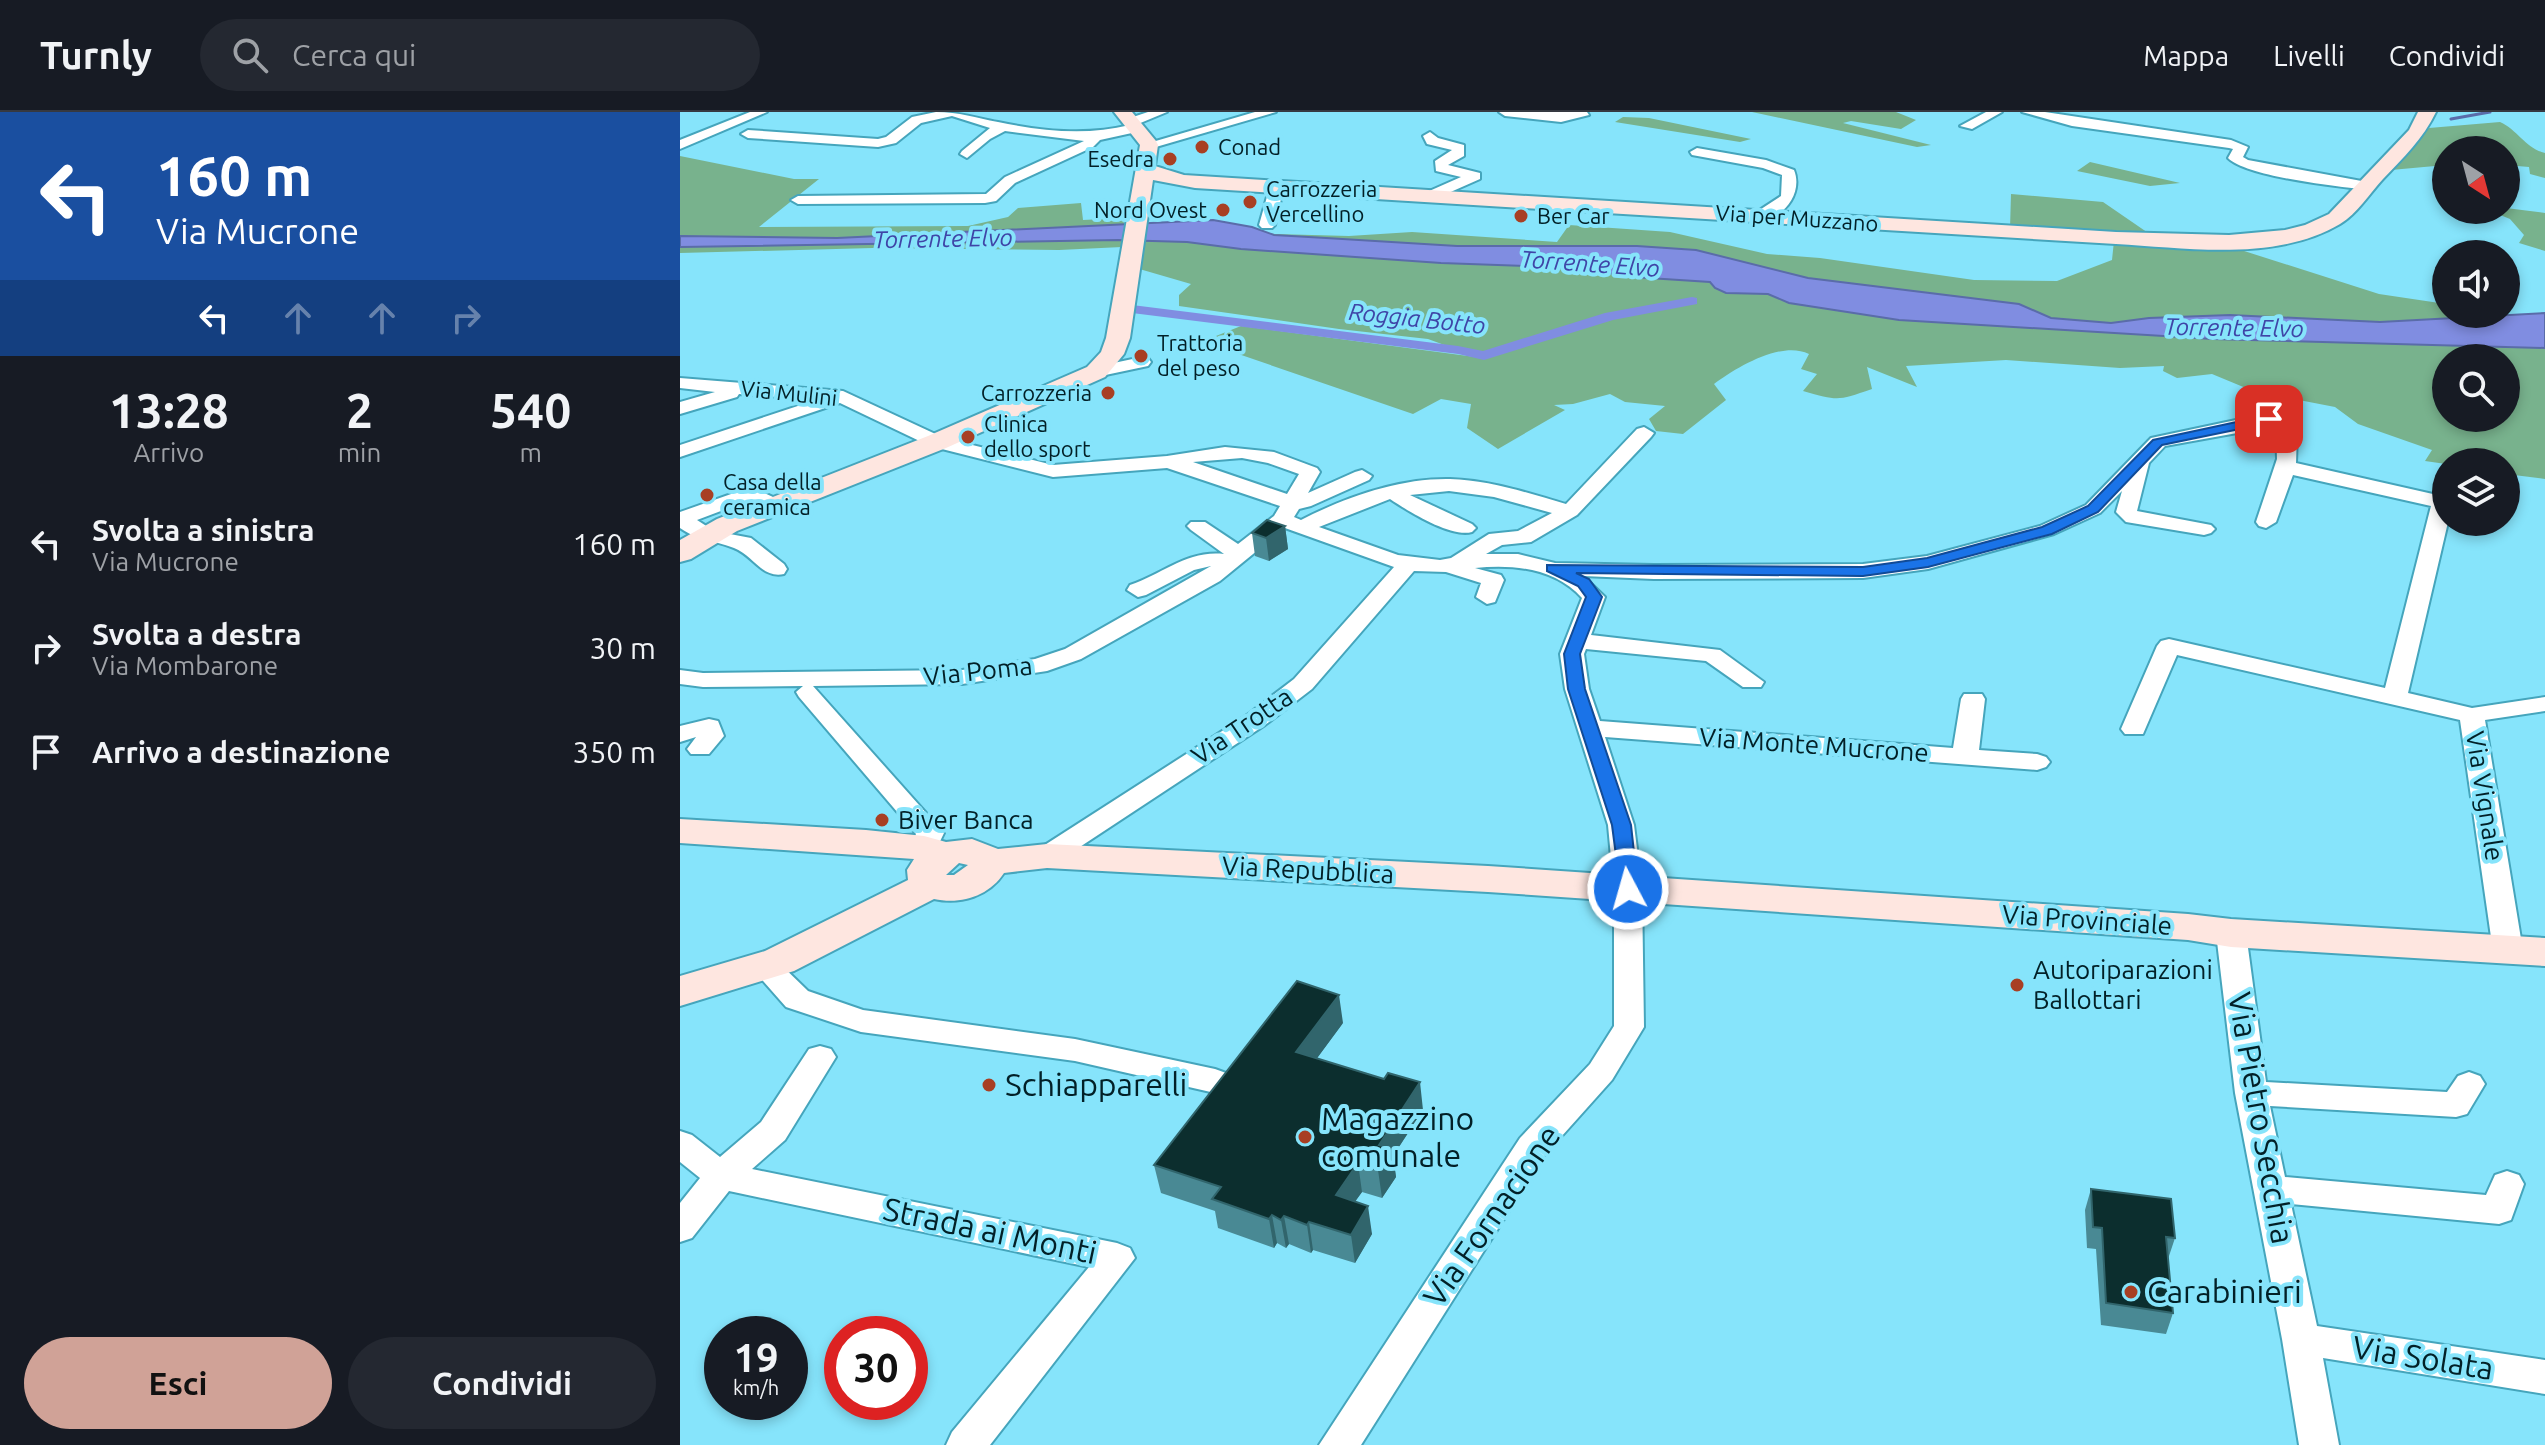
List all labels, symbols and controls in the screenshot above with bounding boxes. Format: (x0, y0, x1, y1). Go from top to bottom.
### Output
search box (200, 19, 760, 91)
icon: search (228, 33, 272, 77)
text: Turnly (40, 34, 152, 76)
text: Cerca qui (292, 38, 416, 72)
text: Mappa (2143, 40, 2229, 71)
text: Livelli (2273, 40, 2345, 71)
text: Condividi (2389, 40, 2505, 71)
place label: Conad (1218, 134, 1281, 159)
north arrow (2432, 136, 2520, 224)
map controls (2432, 136, 2520, 536)
marker: Conad (1193, 138, 1211, 156)
icon: left (24, 144, 128, 248)
text: 160 m (156, 144, 312, 207)
place label: Esedra (1087, 146, 1154, 171)
marker: Esedra (1161, 150, 1179, 168)
place label: Carrozzeria Vercellino (1266, 176, 1377, 226)
marker: Carrozzeria Vercellino (1241, 193, 1259, 211)
place label: Nord Ovest (1094, 197, 1207, 222)
street label: Via per Muzzano (1715, 199, 1879, 236)
marker: Nord Ovest (1214, 201, 1232, 219)
place label: Ber Car (1537, 203, 1610, 228)
marker: Ber Car (1512, 207, 1530, 225)
text: Via Mucrone (156, 210, 359, 251)
water label: Torrente Elvo (873, 224, 1013, 253)
button: sound (2432, 240, 2520, 328)
water label: Torrente Elvo (1520, 245, 1660, 282)
icon: left (192, 296, 236, 340)
icon: ahead (276, 296, 320, 340)
icon: ahead (360, 296, 404, 340)
icon: right (444, 296, 488, 340)
water label: Roggia Botto (1347, 298, 1487, 339)
water label: Torrente Elvo (2164, 313, 2304, 342)
place label: Trattoria del peso (1157, 330, 1243, 380)
button: search (2432, 344, 2520, 432)
marker: Trattoria del peso (1132, 347, 1150, 365)
street label: Via Mulini (739, 375, 839, 410)
place label: Carrozzeria (981, 380, 1092, 405)
text: 13:28 (109, 383, 229, 437)
text: 2 (346, 383, 373, 437)
text: 540 (490, 383, 571, 437)
marker: Carrozzeria (1099, 384, 1117, 402)
pin (2235, 385, 2303, 453)
icon: arrive (2247, 397, 2291, 441)
place label: Clinica dello sport (984, 411, 1091, 461)
marker: Clinica dello sport (959, 428, 977, 446)
text: Arrivo (133, 438, 204, 467)
text: min (338, 438, 381, 467)
text: m (519, 438, 542, 467)
button: layers (2432, 448, 2520, 536)
place label: Casa della ceramica (723, 469, 822, 519)
marker: Casa della ceramica (698, 486, 716, 504)
text: Svolta a sinistra (92, 513, 315, 547)
icon: left (24, 522, 68, 566)
text: 160 m (572, 527, 656, 561)
text: Via Mucrone (92, 547, 239, 576)
text: Svolta a destra (92, 617, 301, 651)
icon: right (24, 626, 68, 670)
text: 30 m (589, 631, 656, 665)
street label: Via Poma (922, 650, 1034, 691)
text: Via Mombarone (92, 651, 278, 680)
street label: Via Trotta (1186, 681, 1298, 770)
street label: Via Monte Mucrone (1698, 722, 1930, 767)
street label: Via Vignale (2461, 729, 2510, 863)
icon: arrive (24, 730, 68, 774)
text: Arrivo a destinazione (92, 735, 390, 769)
text: 350 m (572, 735, 656, 769)
place label: Biver Banca (898, 805, 1034, 834)
marker: Biver Banca (873, 811, 891, 829)
position arrow (1586, 847, 1670, 931)
street label: Via Repubblica (1221, 851, 1395, 888)
street label: Via Provinciale (2001, 899, 2173, 940)
place label: Autoriparazioni Ballottari (2033, 955, 2213, 1014)
marker: Autoriparazioni Ballottari (2008, 976, 2026, 994)
street label: Via Pietro Secchia (2222, 989, 2302, 1246)
place label: Schiapparelli (1005, 1066, 1187, 1102)
marker: Schiapparelli (980, 1076, 998, 1094)
place label: Magazzino comunale (1321, 1100, 1474, 1173)
street label: Via Fornacione (1415, 1118, 1567, 1313)
marker: Magazzino comunale (1296, 1128, 1314, 1146)
street label: Strada ai Monti (880, 1190, 1100, 1270)
place label: Carabinieri (2147, 1273, 2302, 1309)
marker: Carabinieri (2122, 1283, 2140, 1301)
speed limit sign: 30 (824, 1316, 928, 1420)
street label: Via Solata (2350, 1328, 2496, 1386)
text: 19 (733, 1335, 779, 1380)
button: Esci (24, 1337, 332, 1429)
button: Condividi (348, 1337, 656, 1429)
text: km/h (733, 1376, 779, 1399)

